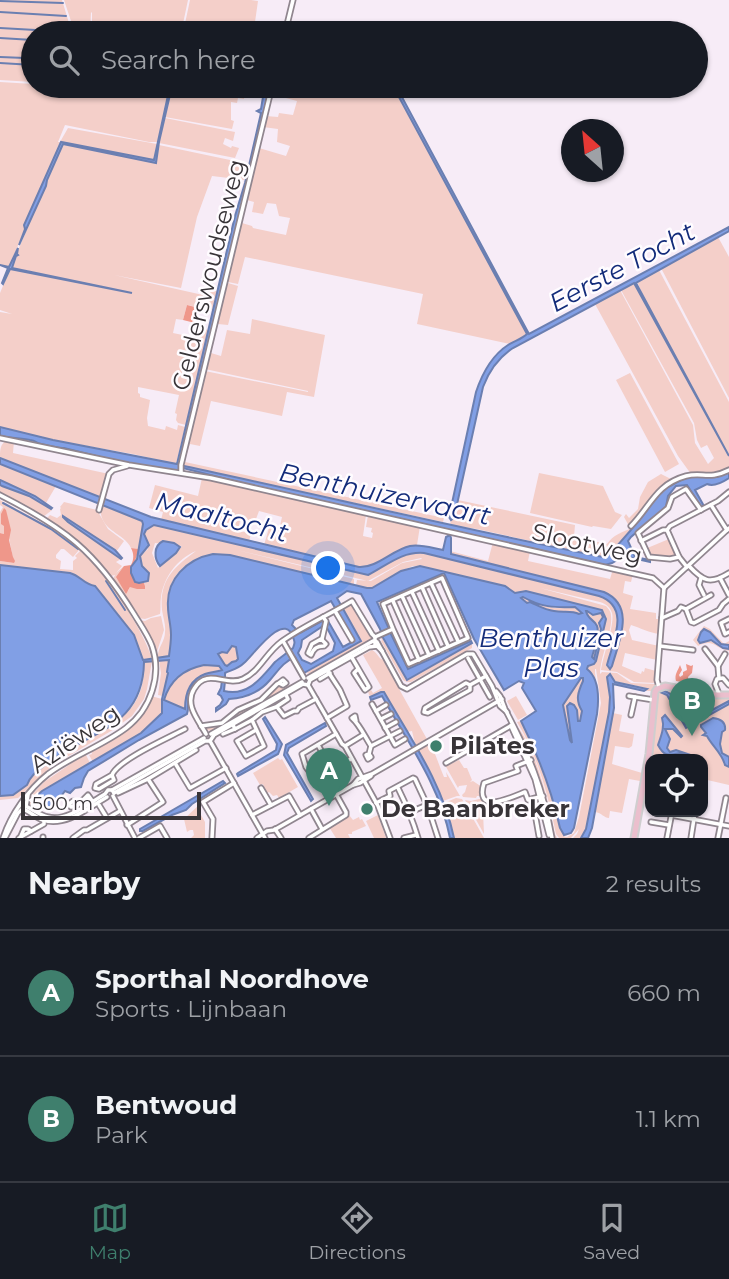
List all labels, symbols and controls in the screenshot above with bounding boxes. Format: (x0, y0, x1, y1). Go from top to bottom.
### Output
search box (21, 21, 708, 98)
icon: search (45, 41, 83, 79)
text: Search here (101, 44, 256, 76)
north arrow (561, 119, 624, 182)
street label: Gelderswoudseweg (166, 156, 251, 393)
water label: Eerste Tocht (543, 215, 701, 319)
water label: Benthuizervaart (276, 456, 494, 532)
water label: Maaltocht (152, 485, 292, 549)
street label: Slootweg (529, 517, 645, 570)
your location (311, 551, 345, 585)
water label: Benthuizer Plas (479, 622, 624, 684)
pin: B (669, 678, 715, 736)
street label: Aziëweg (24, 698, 125, 779)
place label: Pilates (450, 731, 535, 760)
marker: Pilates (428, 738, 444, 754)
pin: A (306, 748, 352, 806)
map controls (645, 754, 708, 817)
button: locate (645, 754, 708, 817)
scale bar (21, 789, 201, 821)
text: 500 m (32, 792, 93, 815)
place label: De Baanbreker (381, 794, 570, 823)
marker: De Baanbreker (359, 801, 375, 817)
text: Nearby (28, 865, 140, 902)
text: 2 results (606, 870, 701, 898)
text: Sporthal Noordhove (95, 963, 369, 995)
text: A (42, 979, 60, 1007)
text: 660 m (627, 979, 701, 1007)
text: Sports · Lijnbaan (95, 995, 287, 1023)
text: Bentwoud (95, 1089, 237, 1121)
text: B (42, 1105, 60, 1133)
text: 1.1 km (636, 1105, 701, 1133)
text: Park (95, 1121, 148, 1149)
tab: Map (89, 1199, 131, 1264)
tab: Directions (308, 1199, 406, 1264)
tab: Saved (583, 1199, 640, 1264)

